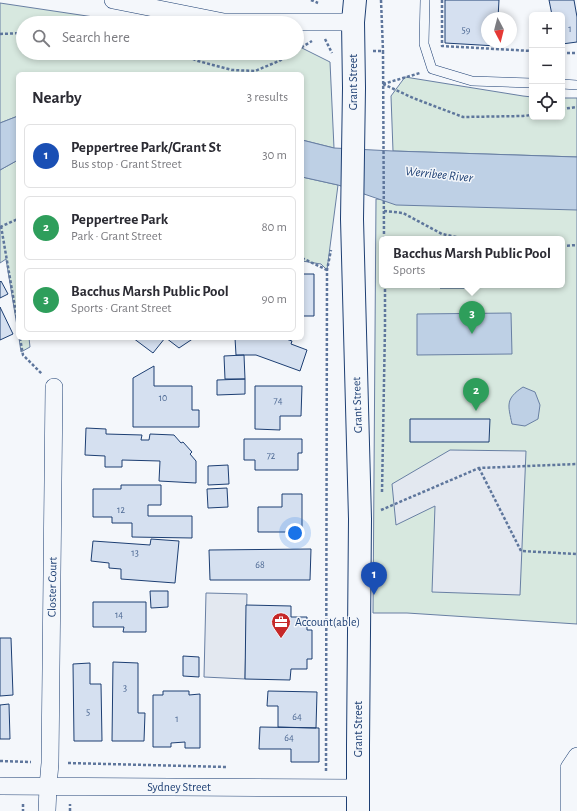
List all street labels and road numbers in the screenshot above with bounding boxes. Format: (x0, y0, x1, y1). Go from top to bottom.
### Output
street label: Grant Street (347, 54, 359, 110)
street label: Grant Street (350, 376, 364, 433)
street label: Closter Court (45, 557, 59, 617)
street label: Grant Street (352, 701, 364, 757)
street label: Sydney Street (147, 781, 211, 794)

